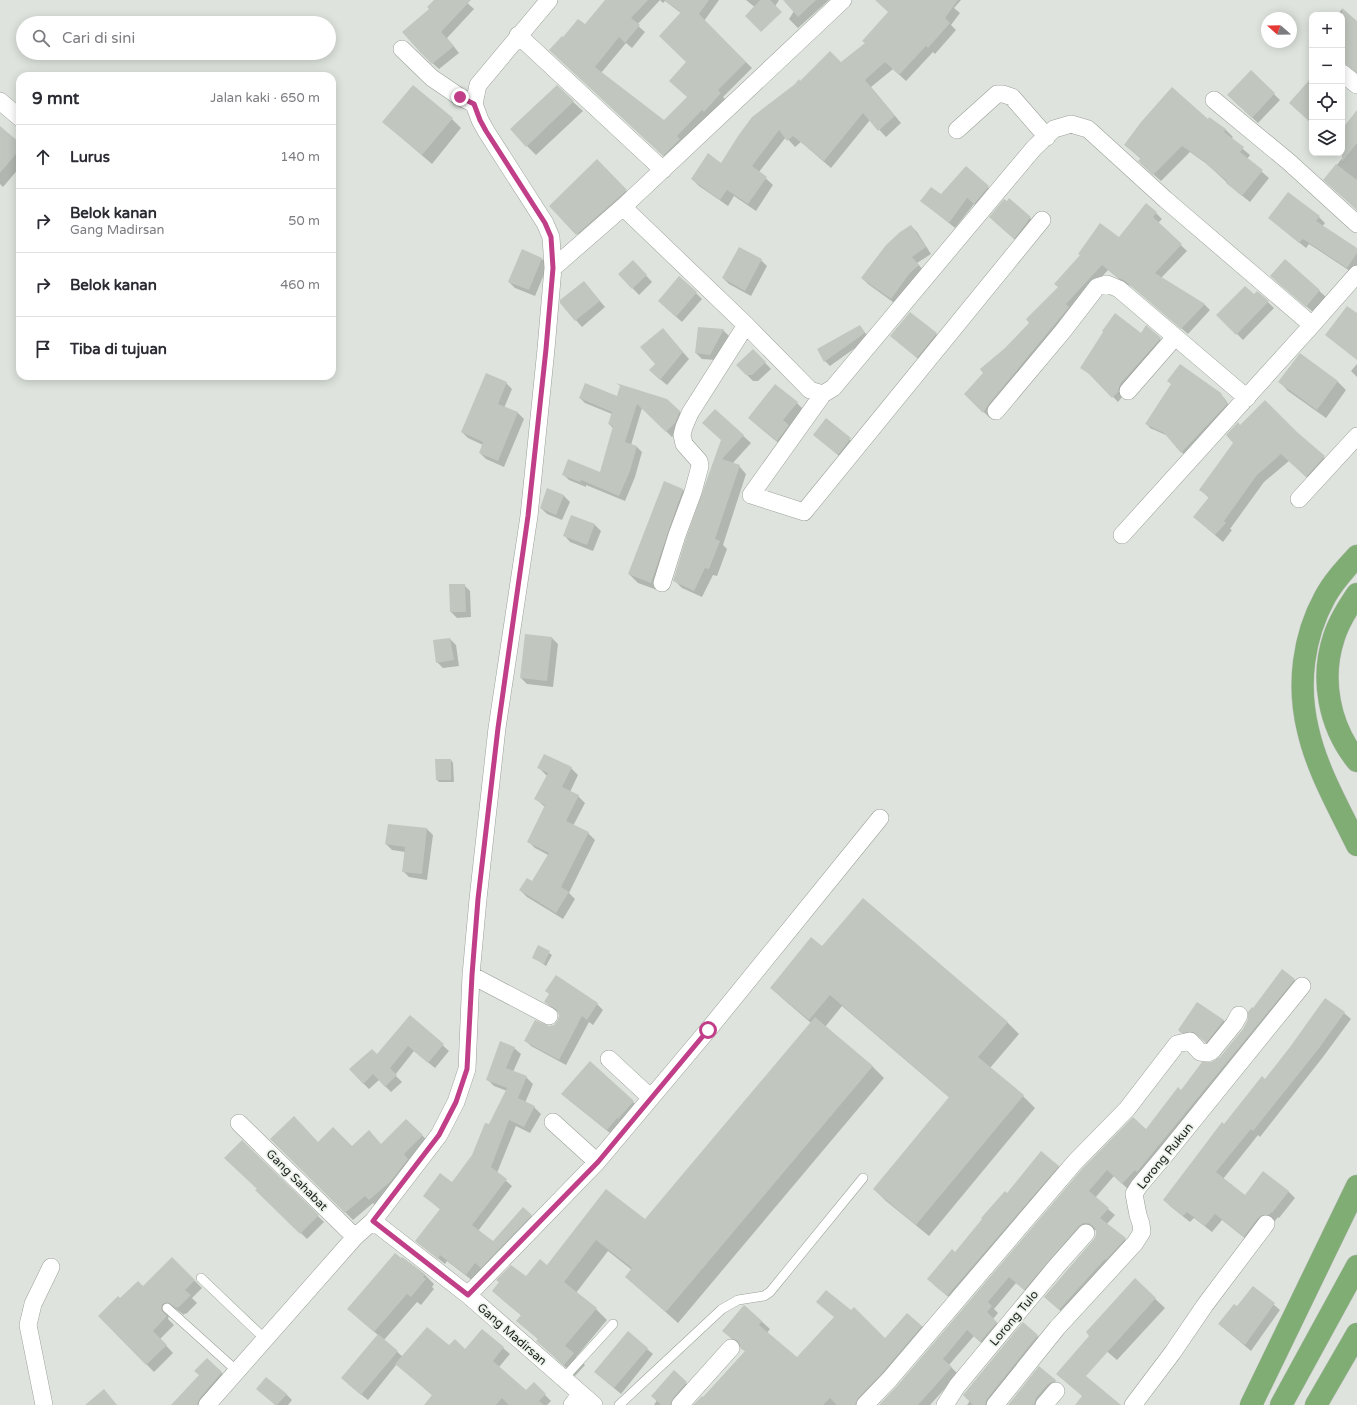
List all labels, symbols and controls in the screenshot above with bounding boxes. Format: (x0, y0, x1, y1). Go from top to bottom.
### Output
north arrow (1261, 12, 1297, 48)
map controls (1309, 12, 1345, 156)
button: + (1309, 12, 1345, 48)
search box (16, 16, 336, 60)
icon: search (30, 27, 52, 49)
text: Cari di sini (62, 29, 135, 47)
button: − (1309, 48, 1345, 84)
button: locate (1309, 84, 1345, 120)
text: 9 mnt (32, 88, 79, 109)
route end (451, 88, 469, 106)
text: Jalan kaki · 650 m (210, 90, 320, 106)
button: layers (1309, 120, 1345, 156)
icon: ahead (32, 146, 54, 168)
text: Lurus (70, 148, 110, 166)
text: 140 m (280, 149, 320, 165)
text: Belok kanan (70, 204, 157, 222)
icon: right (32, 210, 54, 232)
text: 50 m (288, 213, 320, 229)
text: Gang Madirsan (70, 222, 164, 238)
icon: right (32, 274, 54, 296)
text: Belok kanan (70, 276, 157, 294)
text: 460 m (280, 277, 320, 293)
icon: arrive (32, 338, 54, 360)
text: Tiba di tujuan (70, 340, 167, 358)
route start (699, 1021, 717, 1039)
street label: Lorong Rukun (1134, 1120, 1196, 1192)
street label: Gang Sahabat (263, 1146, 331, 1214)
street label: Lorong Tulo (987, 1287, 1041, 1349)
street label: Gang Madirsan (475, 1300, 549, 1368)

